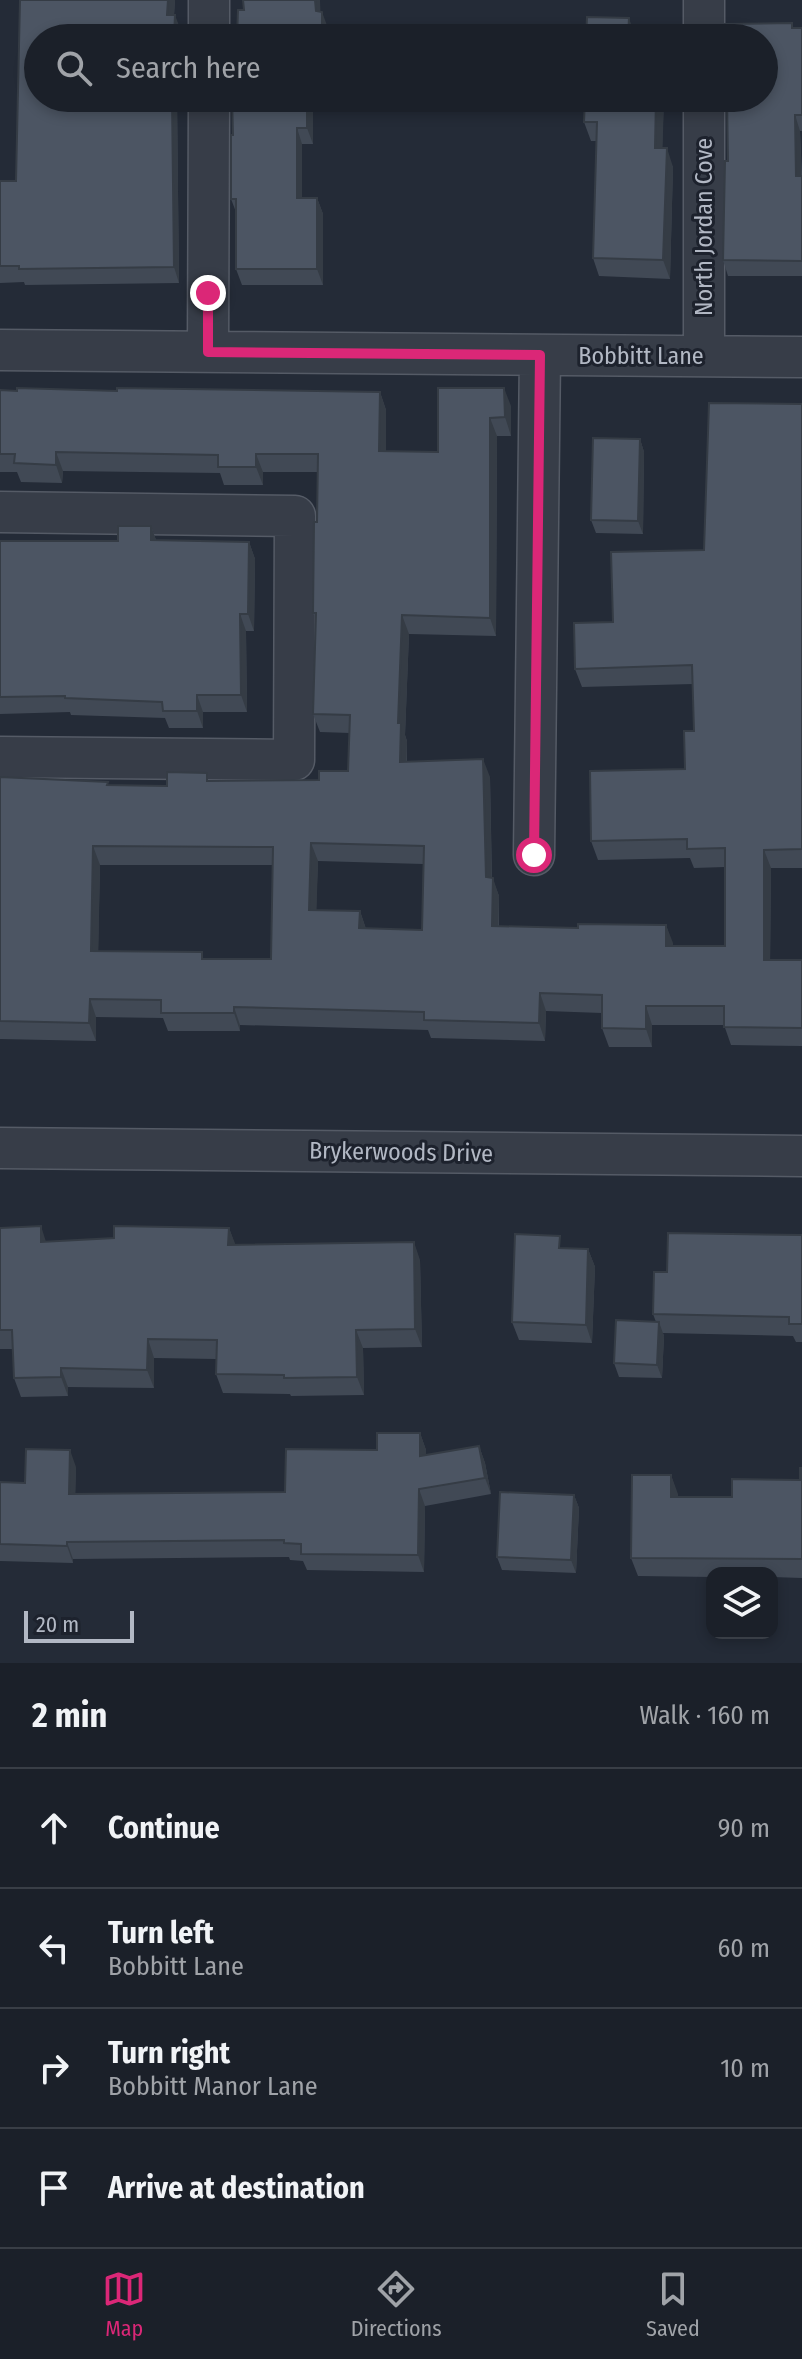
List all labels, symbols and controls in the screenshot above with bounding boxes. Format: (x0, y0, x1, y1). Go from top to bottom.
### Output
search box (24, 24, 778, 112)
icon: search (52, 46, 96, 90)
text: Search here (116, 50, 261, 86)
street label: North Jordan Cove (690, 138, 718, 316)
route end (190, 275, 226, 311)
street label: Bobbitt Lane (578, 342, 704, 370)
route start (516, 837, 552, 873)
street label: Brykerwoods Drive (309, 1136, 493, 1168)
map controls (706, 1567, 778, 1639)
button: layers (706, 1567, 778, 1639)
scale bar (24, 1607, 134, 1643)
text: 20 m (36, 1611, 79, 1638)
text: 2 min (32, 1695, 107, 1736)
text: Walk · 160 m (639, 1700, 770, 1731)
icon: ahead (32, 1806, 76, 1850)
text: Continue (108, 1810, 220, 1846)
text: 90 m (718, 1813, 770, 1844)
text: Turn left (108, 1915, 214, 1951)
icon: left (32, 1926, 76, 1970)
text: 60 m (717, 1933, 770, 1964)
text: Bobbitt Lane (108, 1951, 244, 1982)
text: Turn right (108, 2035, 230, 2071)
icon: right (32, 2046, 76, 2090)
text: 10 m (720, 2053, 770, 2084)
text: Bobbitt Manor Lane (108, 2071, 318, 2102)
icon: arrive (32, 2166, 76, 2210)
text: Arrive at destination (108, 2170, 365, 2206)
tab: Map (102, 2267, 146, 2342)
tab: Directions (351, 2267, 442, 2342)
tab: Saved (646, 2267, 700, 2342)

